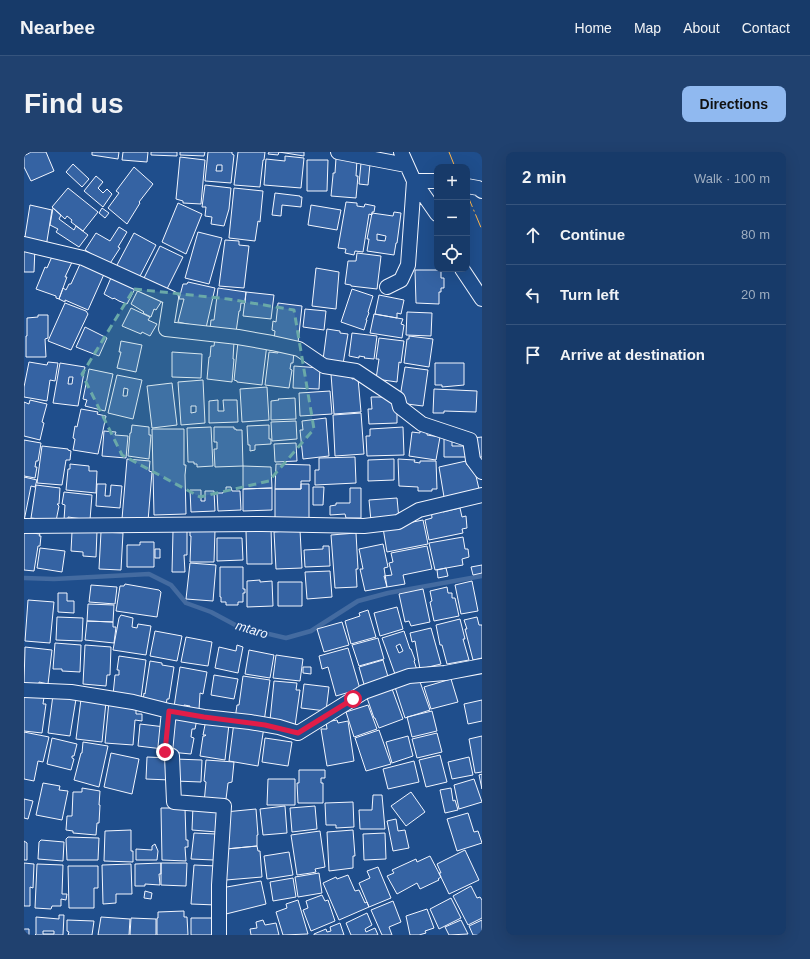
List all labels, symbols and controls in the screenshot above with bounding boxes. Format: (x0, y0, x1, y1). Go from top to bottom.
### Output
text: Nearbee (20, 17, 95, 38)
text: Home (575, 20, 612, 36)
text: Map (634, 20, 661, 36)
text: About (683, 20, 720, 36)
text: Contact (742, 20, 790, 36)
button: Directions (682, 86, 786, 122)
text: Find us (24, 88, 124, 119)
map controls (434, 164, 470, 272)
button: + (434, 164, 470, 200)
text: 2 min (522, 168, 566, 187)
text: Walk · 100 m (694, 171, 770, 186)
button: − (434, 200, 470, 236)
icon: ahead (522, 224, 544, 246)
text: Continue (560, 226, 625, 243)
text: 80 m (741, 227, 770, 242)
button: locate (434, 236, 470, 272)
icon: left (522, 284, 544, 306)
text: Turn left (560, 286, 619, 303)
text: 20 m (741, 287, 770, 302)
icon: arrive (522, 344, 544, 366)
text: Arrive at destination (560, 346, 705, 363)
water label: mtaro (234, 617, 270, 642)
route start (344, 690, 362, 708)
route end (156, 743, 174, 761)

